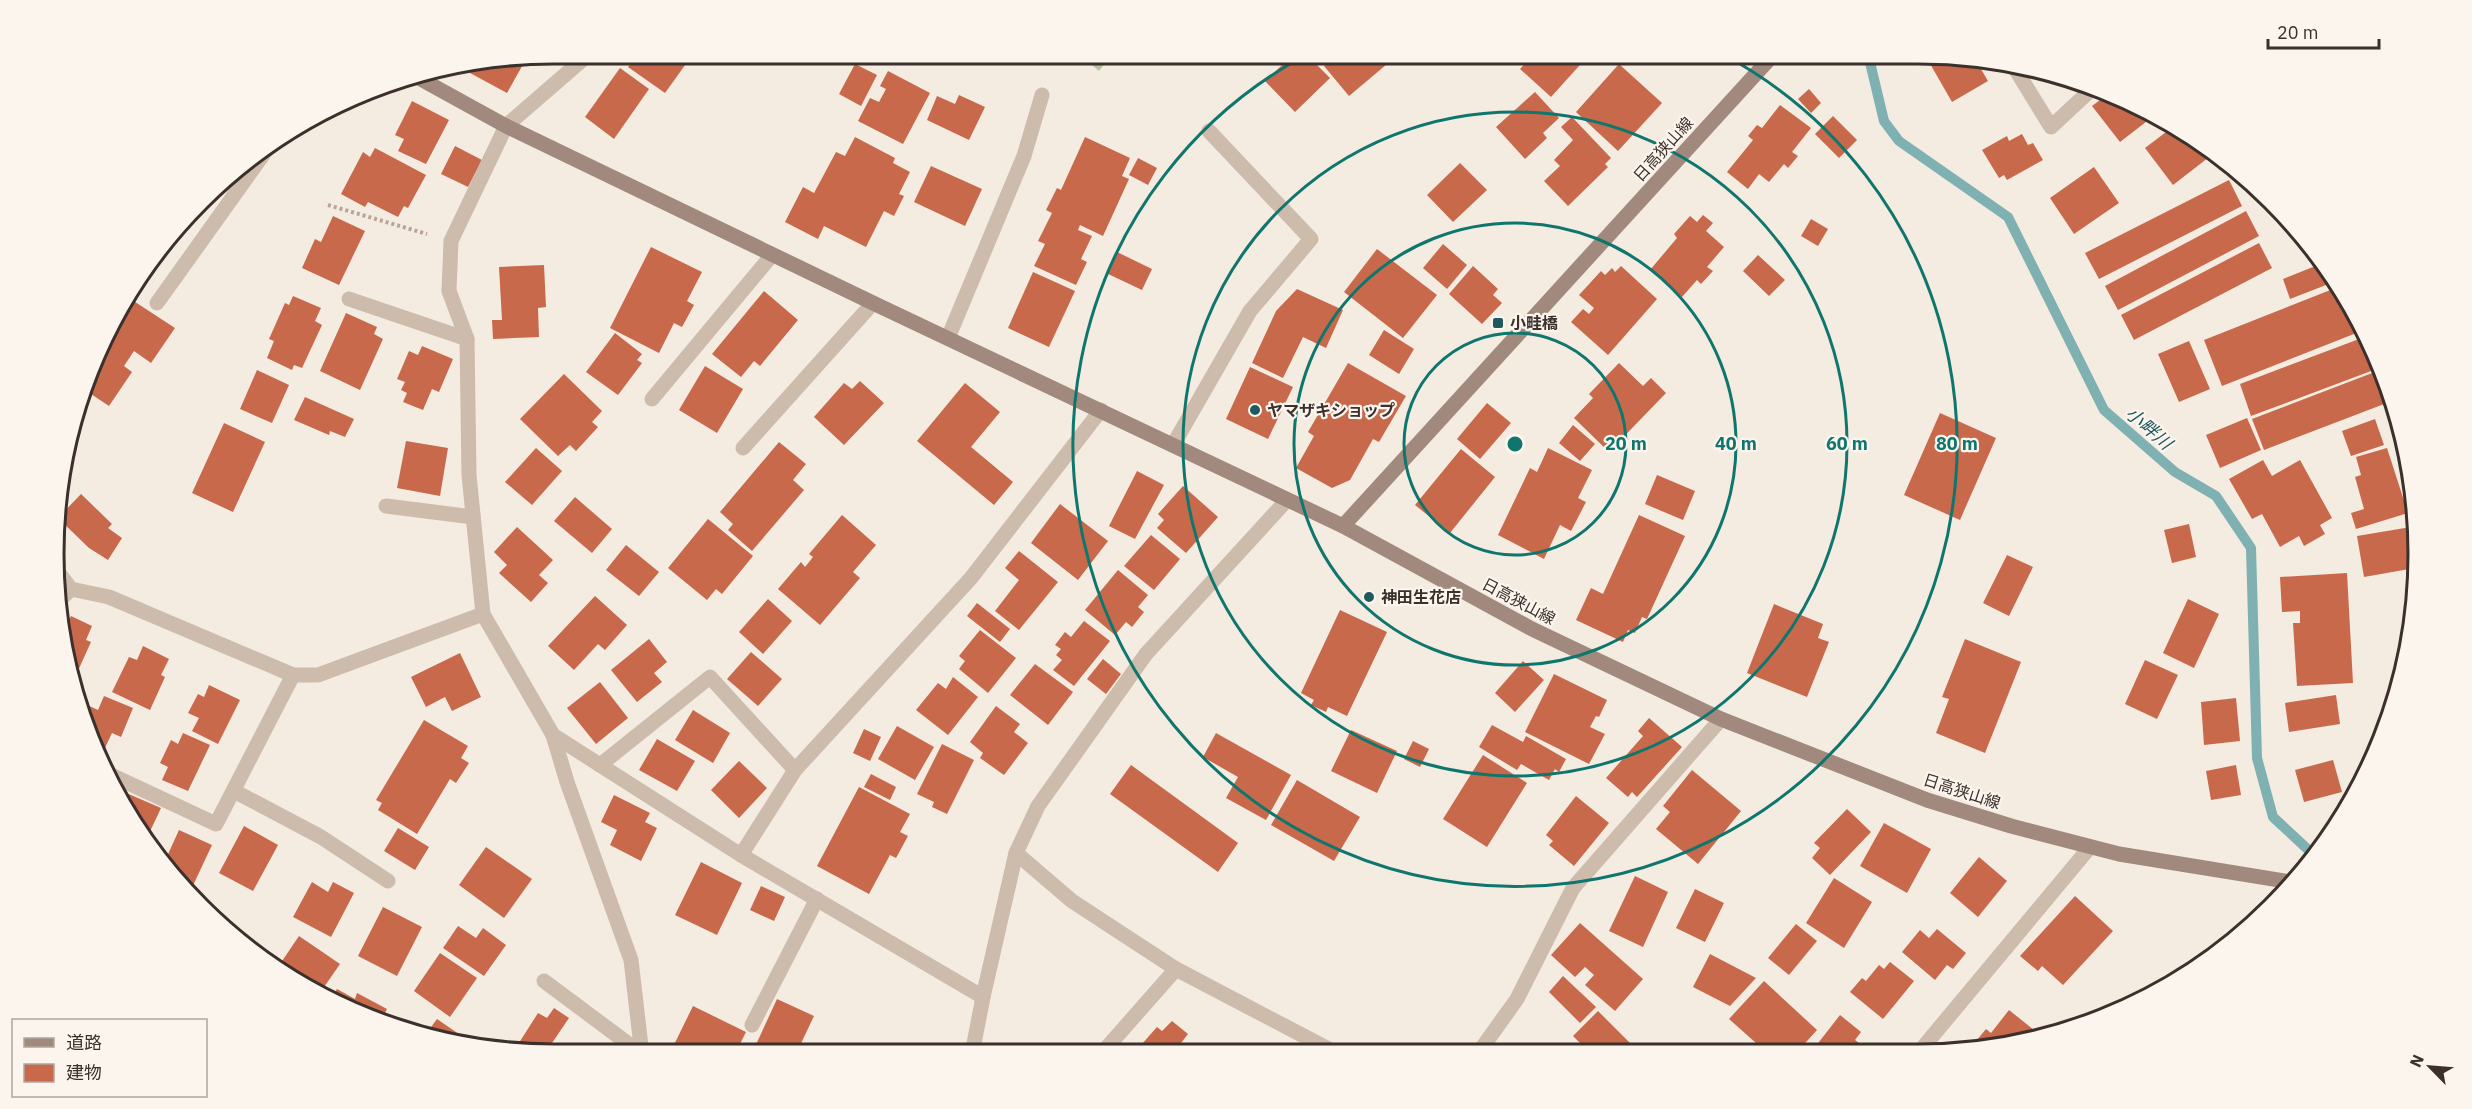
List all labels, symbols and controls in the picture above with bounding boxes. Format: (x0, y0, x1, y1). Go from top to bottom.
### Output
scale bar (2268, 12, 2379, 50)
text: 20 m (2277, 21, 2319, 44)
street label: 日高狭山線 (1629, 113, 1697, 185)
place label: 小畦橋 (1510, 313, 1558, 333)
marker: 小畦橋 (1491, 316, 1505, 330)
place label: ヤマザキショップ (1267, 400, 1395, 420)
water label: 小畔川 (2121, 402, 2178, 456)
marker: ヤマザキショップ (1248, 403, 1262, 417)
text: 20 m (1605, 432, 1647, 455)
text: 40 m (1715, 432, 1757, 455)
text: 60 m (1826, 432, 1868, 455)
text: 80 m (1936, 432, 1978, 455)
centre of rings (1505, 434, 1525, 454)
street label: 日高狭山線 (1479, 573, 1559, 629)
place label: 神田生花店 (1381, 587, 1461, 607)
marker: 神田生花店 (1362, 590, 1376, 604)
street label: 日高狭山線 (1921, 769, 2003, 813)
legend (12, 1019, 207, 1097)
text: 道路 (66, 1031, 102, 1054)
north arrow (2400, 1037, 2460, 1097)
text: N (2405, 1051, 2428, 1070)
text: 建物 (66, 1061, 102, 1084)

